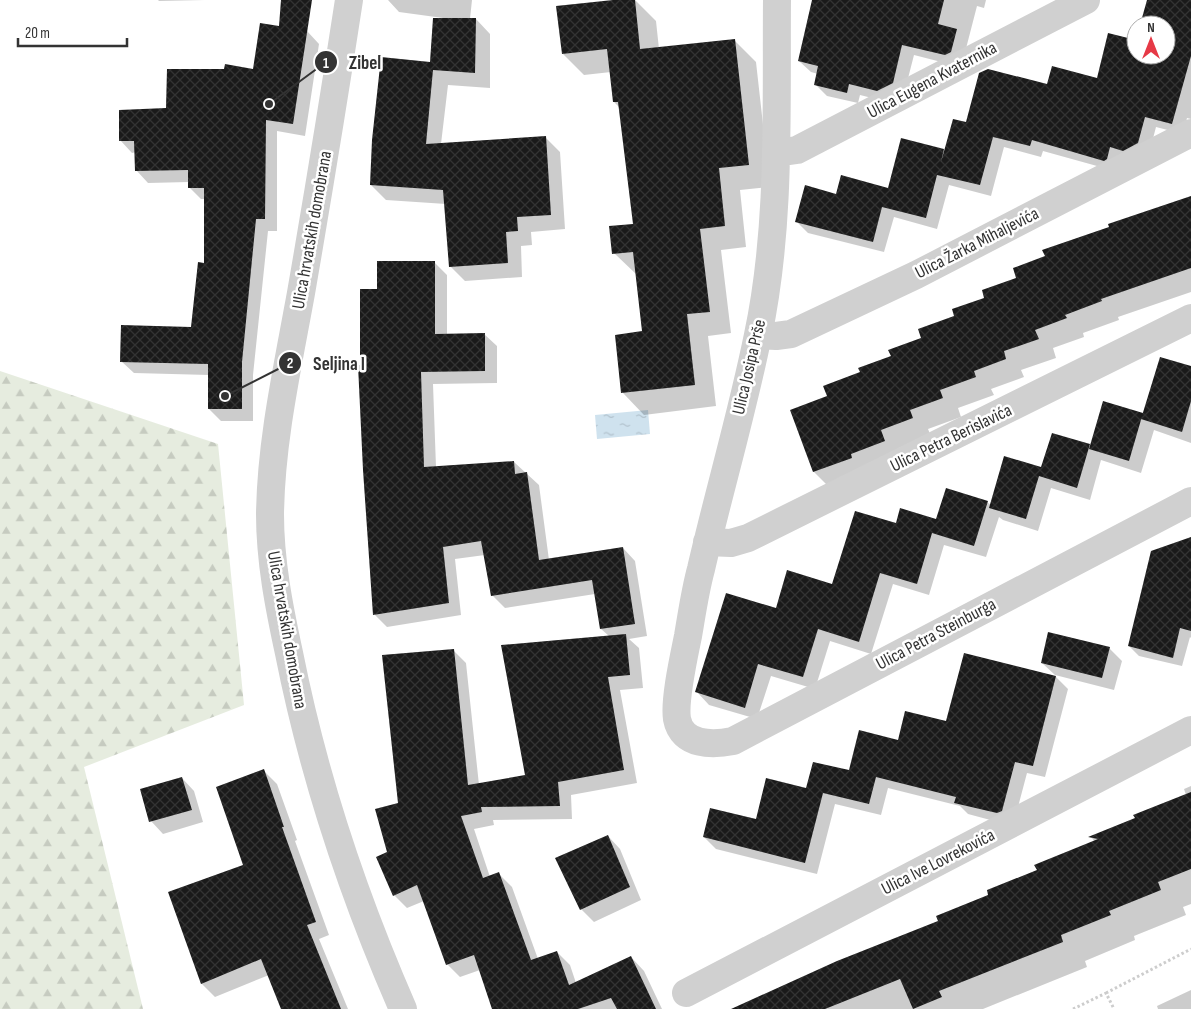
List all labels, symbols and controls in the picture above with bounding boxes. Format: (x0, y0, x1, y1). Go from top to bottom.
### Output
scale bar (18, 15, 126, 47)
north arrow (1126, 15, 1176, 65)
text: N (1147, 19, 1155, 36)
text: 20 m (25, 24, 50, 43)
street label: Ulica Eugena Kvaternika (864, 37, 1000, 123)
callout: Zibel (313, 45, 391, 79)
text: Zibel (349, 52, 381, 75)
text: 1 (323, 54, 329, 73)
street label: Ulica hrvatskih domobrana (288, 149, 336, 311)
street label: Ulica Žarka Mihaljevića (912, 203, 1042, 283)
street label: Ulica Josipa Prše (728, 317, 770, 417)
callout: Seljina I (278, 346, 375, 380)
text: Seljina I (313, 353, 365, 376)
text: 2 (287, 354, 293, 373)
street label: Ulica Petra Berislavića (887, 400, 1015, 476)
street label: Ulica hrvatskih domobrana (263, 549, 311, 711)
street label: Ulica Petra Steinburga (873, 594, 1000, 674)
street label: Ulica Ive Lovrekovića (878, 824, 998, 900)

